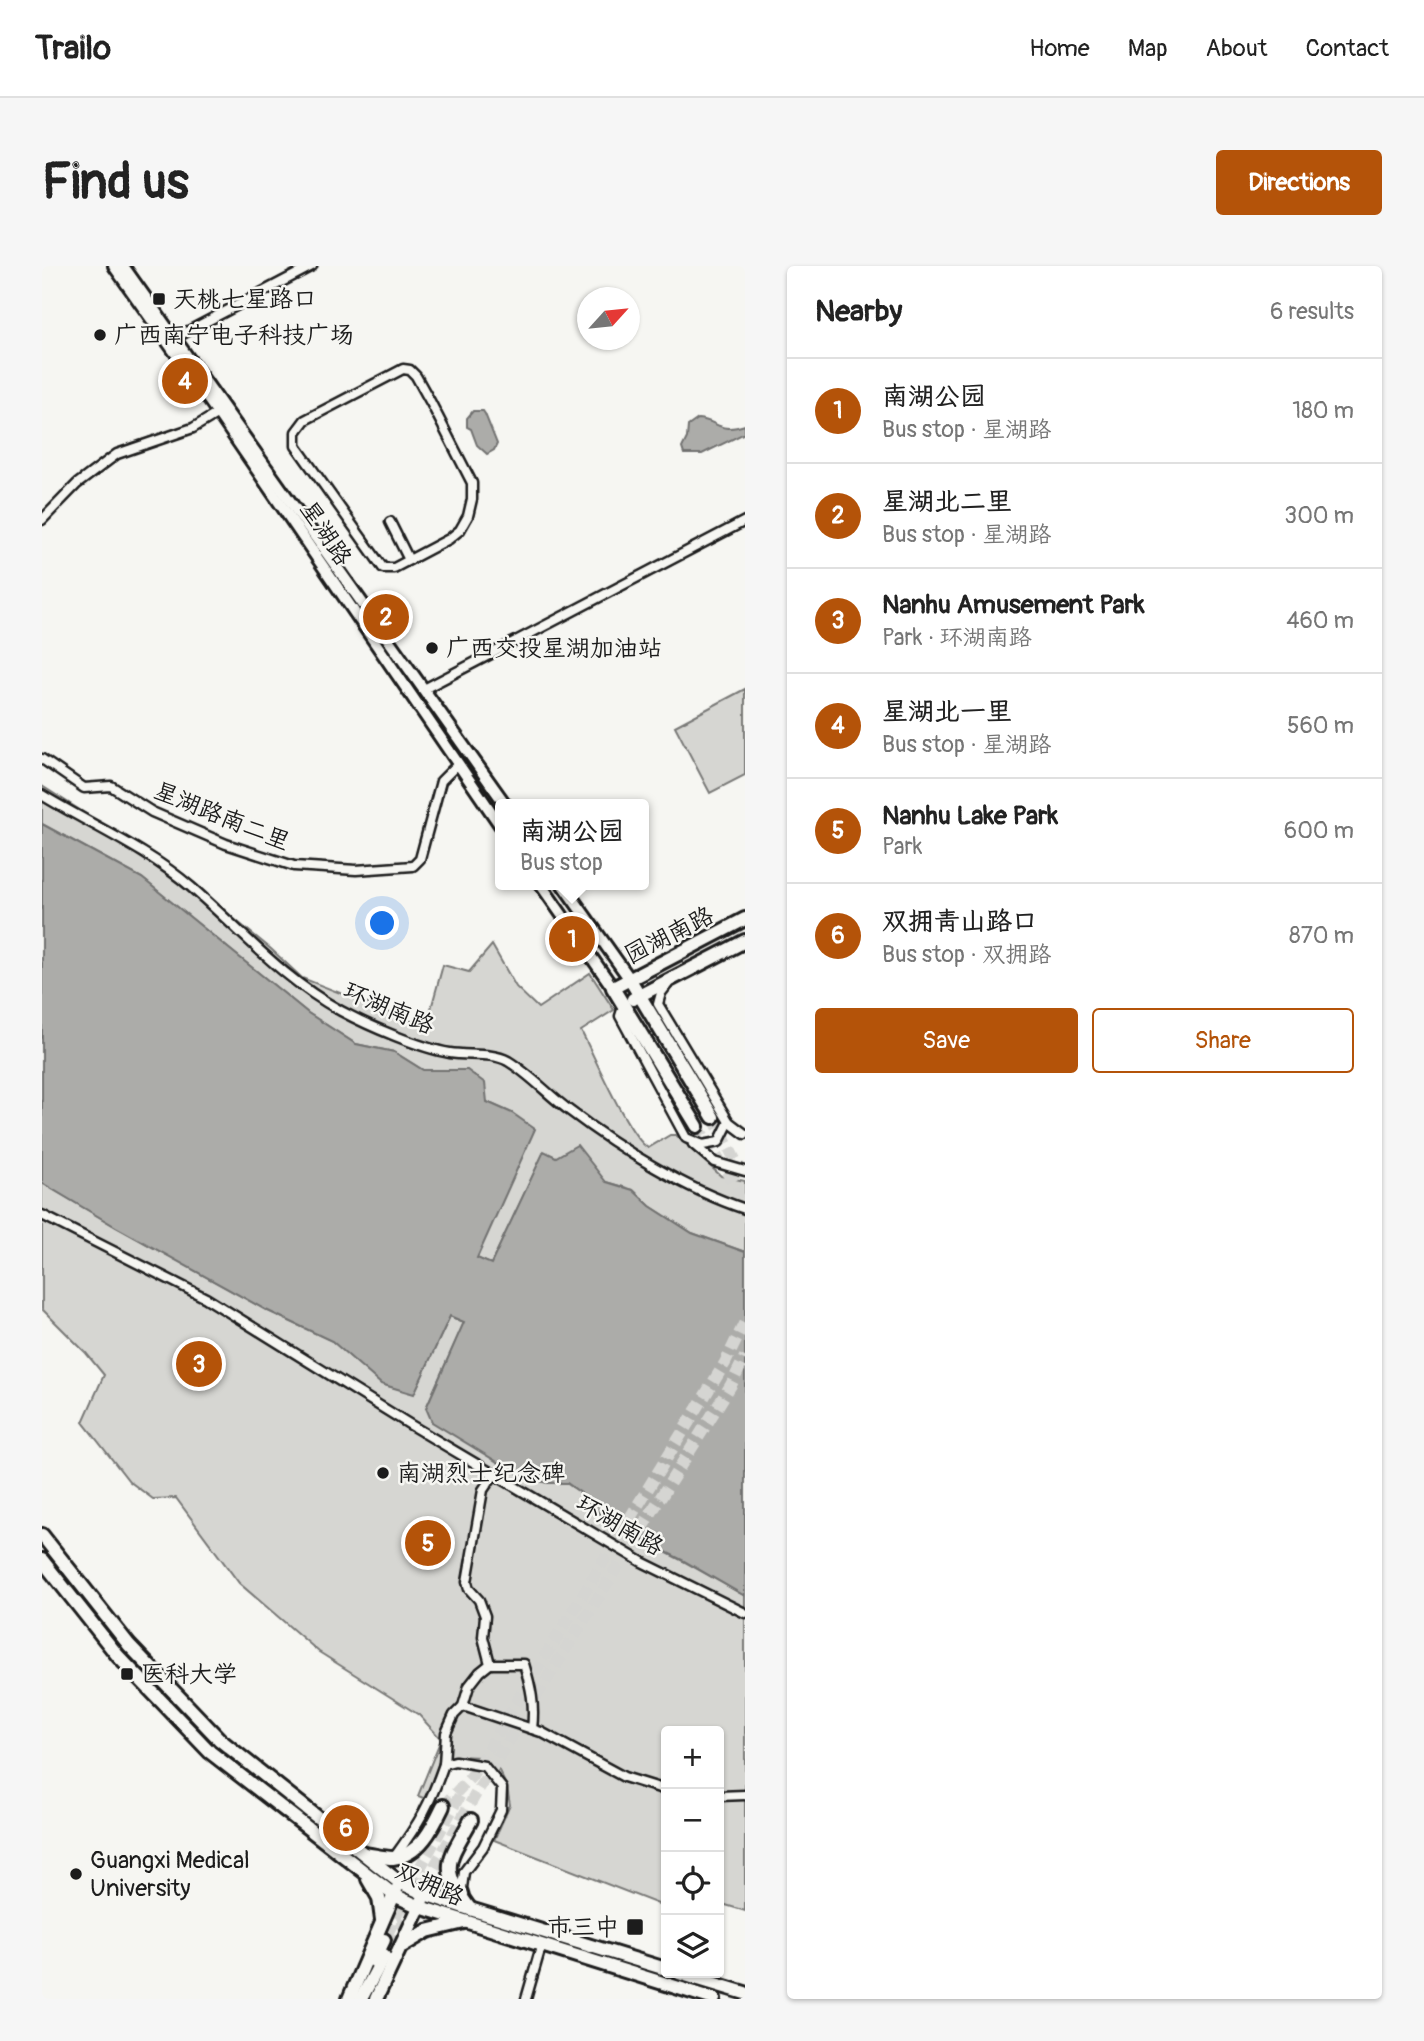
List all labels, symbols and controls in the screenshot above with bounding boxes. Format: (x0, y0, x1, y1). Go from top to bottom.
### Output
text: Trailo (35, 28, 111, 69)
text: Home (1029, 34, 1090, 63)
text: Map (1128, 34, 1168, 63)
text: About (1206, 34, 1268, 63)
text: Contact (1306, 34, 1389, 63)
button: Directions (1216, 150, 1382, 215)
text: Find us (42, 152, 189, 213)
place label: 天桃七星路口 (173, 285, 317, 314)
north arrow (577, 287, 640, 350)
marker: 天桃七星路口 (151, 291, 167, 307)
text: Nearby (815, 293, 902, 330)
text: 6 results (1270, 297, 1354, 326)
place label: 广西南宁电子科技广场 (114, 321, 354, 350)
marker: 广西南宁电子科技广场 (92, 327, 108, 343)
pin: 4 (162, 355, 208, 407)
text: 南湖公园 (882, 381, 986, 413)
text: 1 (834, 396, 843, 425)
text: 180 m (1292, 396, 1354, 425)
text: Bus stop · 星湖路 (882, 415, 1051, 444)
text: 星湖北二里 (882, 486, 1012, 518)
street label: 星湖路 (293, 495, 358, 571)
text: 2 (832, 501, 844, 530)
text: 300 m (1284, 501, 1354, 530)
text: Bus stop · 星湖路 (882, 520, 1051, 549)
text: Nanhu Amusement Park (882, 589, 1145, 621)
pin: 2 (363, 591, 409, 643)
text: 3 (832, 606, 844, 635)
text: 460 m (1286, 606, 1354, 635)
text: Park · 环湖南路 (882, 623, 1032, 652)
place label: 广西交投星湖加油站 (446, 634, 662, 663)
marker: 广西交投星湖加油站 (424, 640, 440, 656)
text: 星湖北一里 (882, 696, 1012, 728)
text: 4 (831, 711, 845, 740)
text: 560 m (1287, 711, 1354, 740)
text: Bus stop · 星湖路 (882, 730, 1051, 759)
street label: 星湖路南二里 (150, 776, 294, 857)
popup (495, 799, 649, 890)
text: Nanhu Lake Park (882, 800, 1058, 832)
text: 南湖公园 (520, 816, 624, 848)
text: 5 (832, 816, 844, 845)
text: 600 m (1284, 816, 1354, 845)
text: Park (882, 832, 922, 861)
text: Bus stop (520, 848, 603, 877)
street label: 园湖南路 (620, 901, 719, 970)
your location (365, 906, 399, 940)
text: 双拥青山路口 (882, 906, 1038, 938)
pin: 1 (549, 913, 595, 965)
text: 6 (831, 921, 845, 950)
text: 870 m (1289, 921, 1354, 950)
text: Bus stop · 双拥路 (882, 940, 1051, 969)
street label: 环湖南路 (339, 976, 439, 1041)
button: Save (815, 1008, 1078, 1073)
button: Share (1092, 1008, 1354, 1073)
pin: 3 (176, 1338, 222, 1390)
place label: 南湖烈士纪念碑 (397, 1459, 565, 1488)
marker: 南湖烈士纪念碑 (375, 1465, 391, 1481)
street label: 环湖南路 (571, 1489, 669, 1562)
pin: 5 (405, 1517, 451, 1569)
place label: 医科大学 (141, 1660, 237, 1689)
marker: 医科大学 (119, 1666, 135, 1682)
map controls (661, 1726, 724, 1978)
button: + (661, 1726, 724, 1789)
button: − (661, 1789, 724, 1852)
pin: 6 (323, 1802, 369, 1854)
place label: Guangxi Medical University (90, 1846, 250, 1903)
button: locate (661, 1852, 724, 1915)
street label: 双拥路 (391, 1857, 469, 1912)
marker: Guangxi Medical University (68, 1866, 84, 1882)
place label: 市三中 (547, 1913, 619, 1942)
button: layers (661, 1915, 724, 1978)
marker: 市三中 (625, 1917, 645, 1937)

